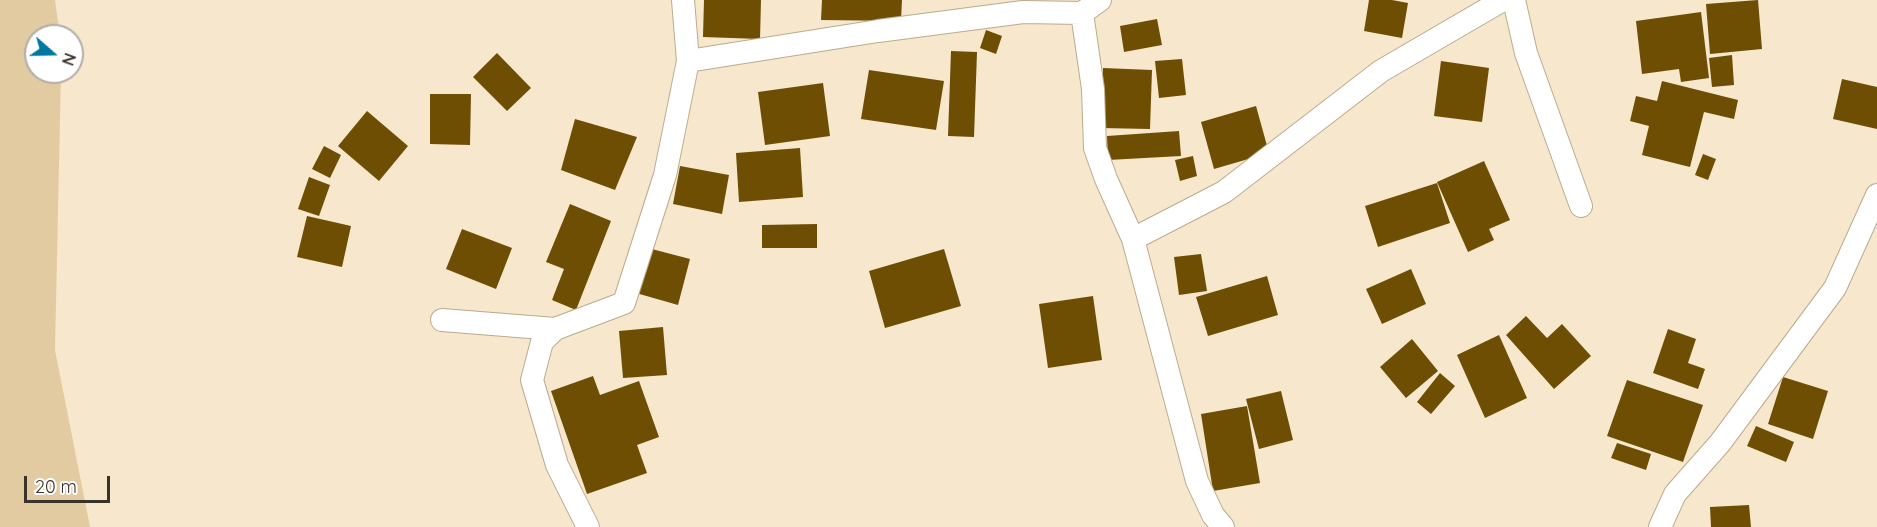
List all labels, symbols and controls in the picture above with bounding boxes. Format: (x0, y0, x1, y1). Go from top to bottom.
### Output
north arrow (24, 24, 84, 84)
text: N (58, 51, 80, 68)
scale bar (27, 464, 112, 502)
text: 20 m (35, 475, 77, 498)

